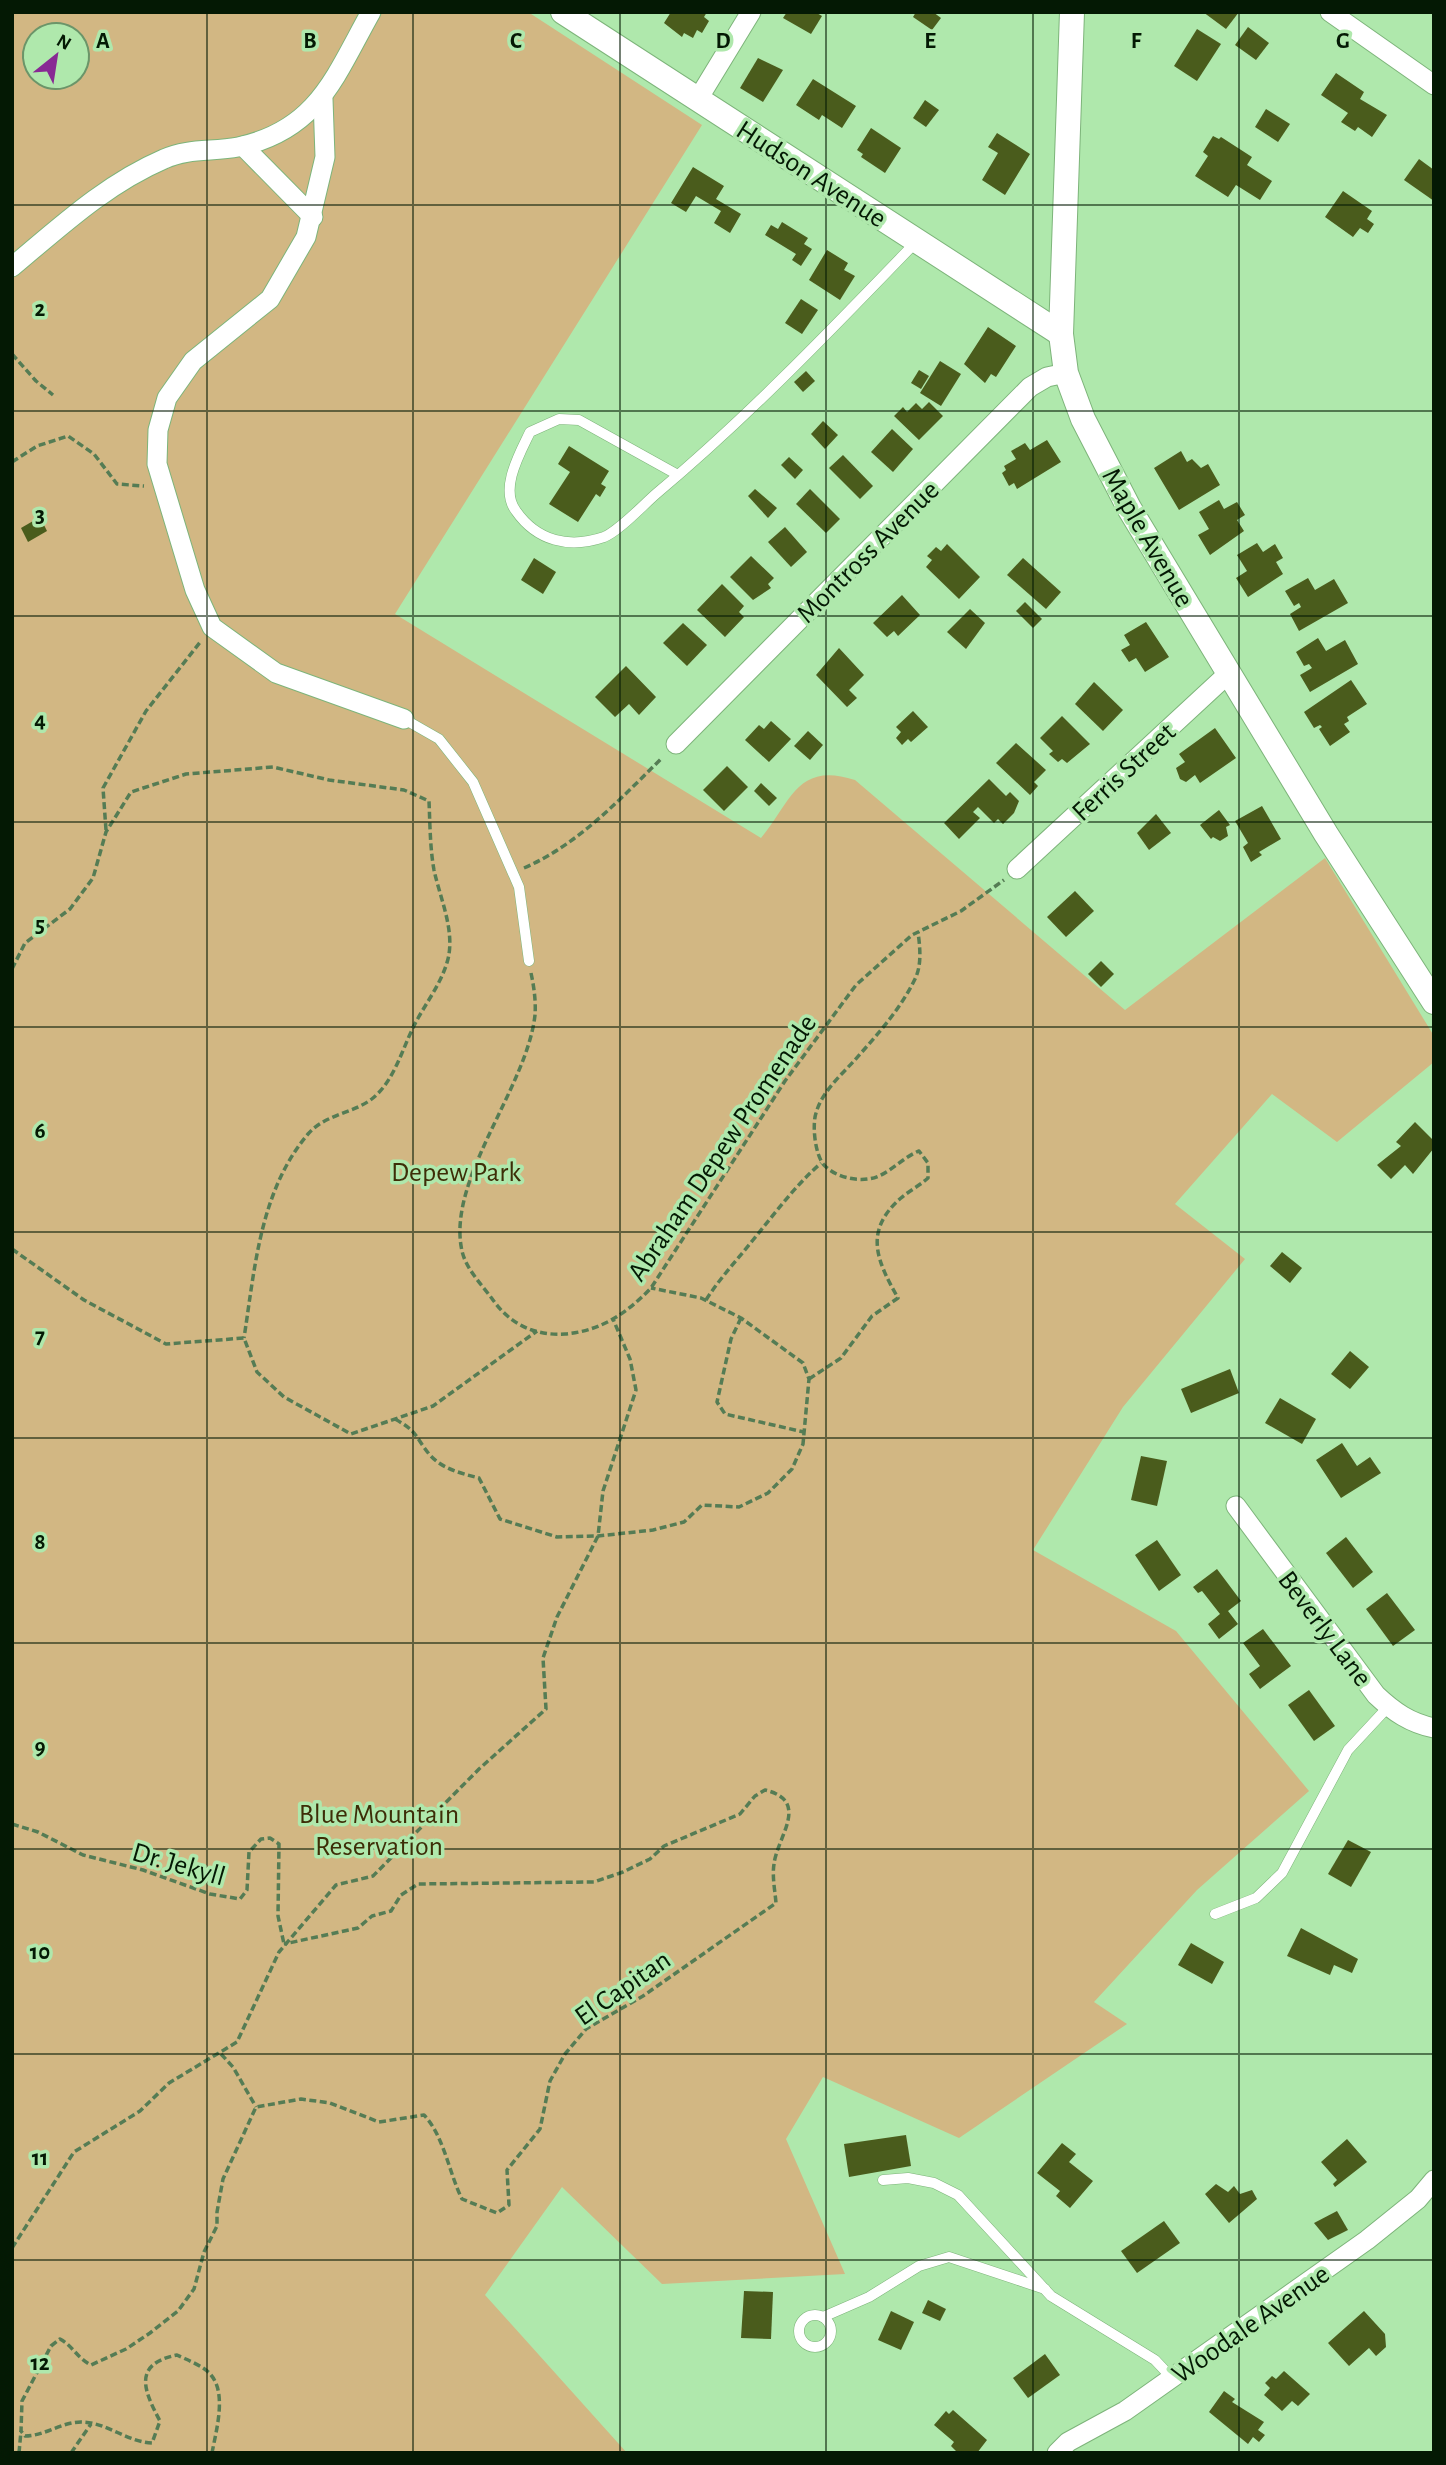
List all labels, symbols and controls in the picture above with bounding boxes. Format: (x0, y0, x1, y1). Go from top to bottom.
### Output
north arrow (21, 21, 91, 91)
text: A (96, 30, 110, 53)
text: B (303, 30, 317, 53)
text: C (510, 30, 522, 53)
text: D (715, 30, 731, 53)
text: E (924, 30, 936, 53)
text: F (1131, 30, 1142, 53)
text: G (1336, 30, 1350, 53)
text: N (53, 31, 74, 54)
street label: Hudson Avenue (731, 116, 891, 233)
text: 2 (35, 298, 46, 321)
street label: Maple Avenue (1096, 464, 1198, 612)
street label: Montross Avenue (792, 476, 945, 629)
text: 3 (35, 504, 45, 527)
text: 4 (34, 709, 46, 732)
street label: Ferris Street (1067, 718, 1181, 827)
text: 5 (35, 914, 45, 937)
street label: Abraham Depew Promenade (623, 1010, 822, 1286)
text: 6 (34, 1120, 46, 1143)
park label: Depew Park (391, 1159, 521, 1187)
text: 7 (35, 1325, 45, 1348)
text: 8 (34, 1531, 46, 1554)
street label: Beverly Lane (1272, 1566, 1377, 1692)
text: 9 (34, 1736, 46, 1759)
park label: Blue Mountain Reservation (299, 1801, 459, 1861)
street label: Dr. Jekyll (129, 1838, 228, 1892)
text: 10 (30, 1941, 50, 1964)
street label: El Capitan (570, 1946, 676, 2032)
text: 11 (32, 2147, 48, 2170)
street label: Woodale Avenue (1167, 2260, 1335, 2389)
text: 12 (30, 2352, 50, 2375)

